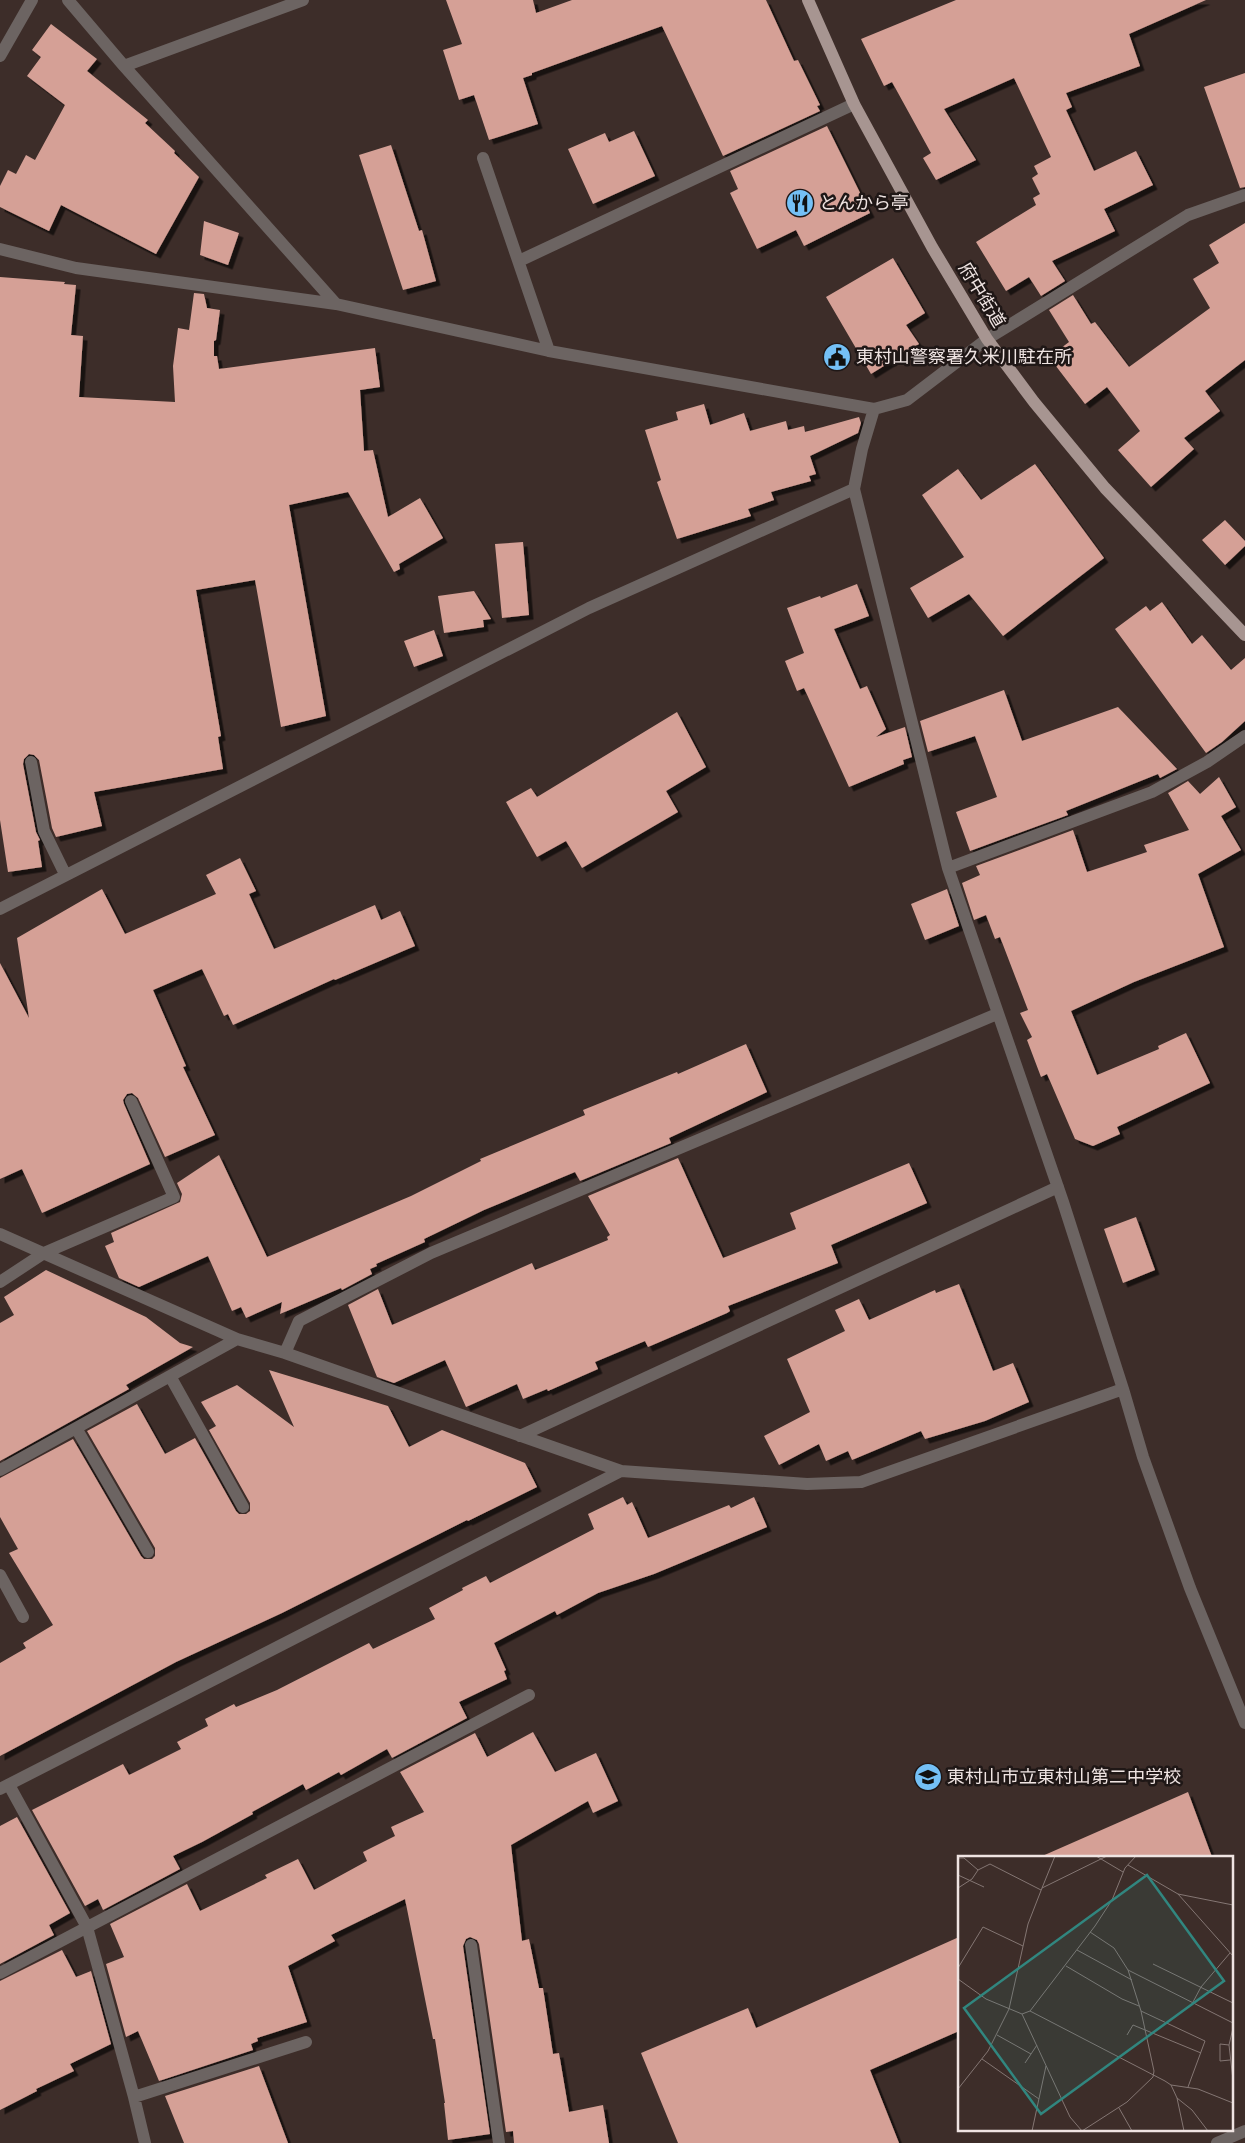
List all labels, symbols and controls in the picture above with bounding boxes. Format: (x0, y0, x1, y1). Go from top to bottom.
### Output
restaurant icon: とんから亭 (785, 188, 815, 218)
place label: とんから亭 (819, 190, 909, 214)
street label: 府中街道 (954, 257, 1012, 332)
public building icon: 東村山警察署久米川駐在所 (822, 342, 852, 372)
place label: 東村山警察署久米川駐在所 (856, 344, 1072, 368)
school or university icon: 東村山市立東村山第二中学校 (913, 1762, 943, 1792)
place label: 東村山市立東村山第二中学校 (947, 1764, 1181, 1788)
inset map (958, 1856, 1232, 2130)

